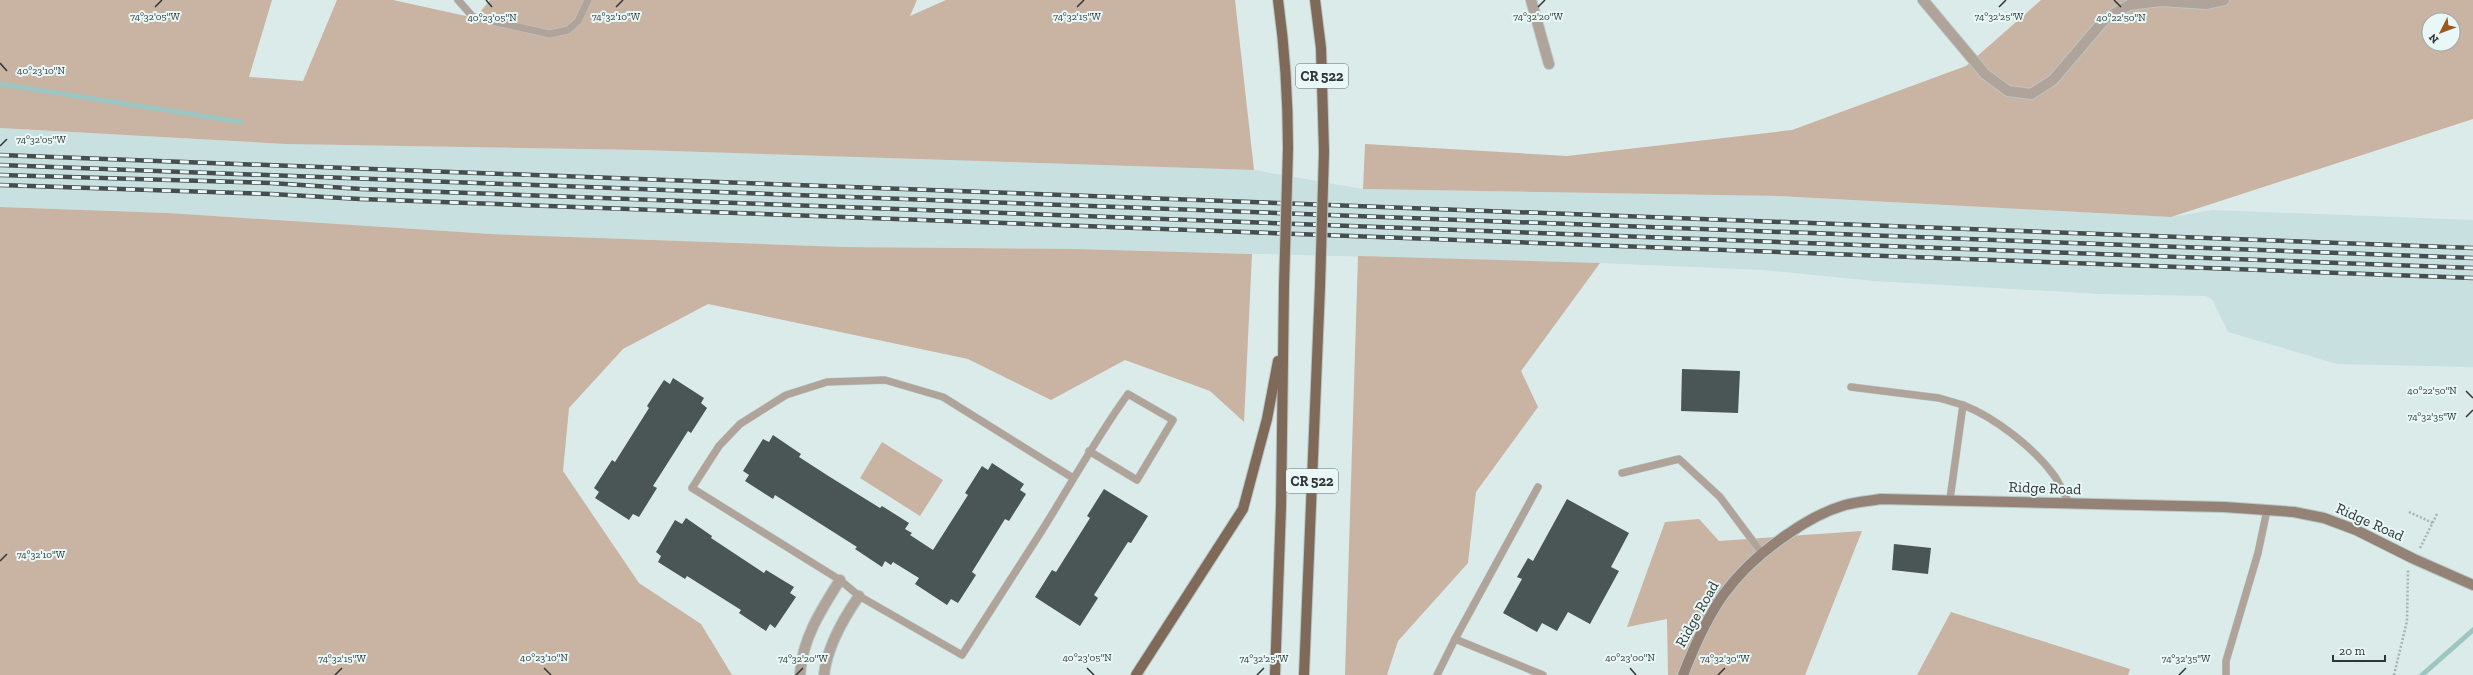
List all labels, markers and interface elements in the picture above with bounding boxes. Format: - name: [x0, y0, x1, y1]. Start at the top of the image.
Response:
- text: 74°32'05"W: [130, 11, 180, 23]
- text: 74°32'10"W: [592, 11, 641, 23]
- text: 74°32'15"W: [1053, 11, 1101, 23]
- text: 74°32'20"W: [1513, 11, 1563, 23]
- text: 74°32'25"W: [1975, 11, 2024, 23]
- text: 40°23'05"N: [467, 12, 517, 24]
- text: 40°22'50"N: [2096, 12, 2146, 24]
- north arrow: [2421, 12, 2461, 52]
- text: N: [2426, 30, 2442, 46]
- road number: CR 522: [1296, 64, 1348, 88]
- text: 40°23'10"N: [17, 65, 65, 77]
- text: 74°32'05"W: [16, 134, 66, 146]
- text: 40°22'50"N: [2407, 385, 2457, 397]
- text: 74°32'35"W: [2408, 411, 2457, 423]
- road number: CR 522: [1286, 469, 1338, 493]
- street label: Ridge Road: [2008, 478, 2082, 498]
- street label: Ridge Road: [2333, 499, 2408, 545]
- text: 74°32'10"W: [17, 549, 66, 561]
- street label: Ridge Road: [1672, 577, 1723, 650]
- scale bar: [2333, 637, 2385, 663]
- text: 20 m: [2339, 644, 2366, 658]
- text: 40°23'10"N: [520, 652, 568, 664]
- text: 40°23'05"N: [1062, 652, 1112, 664]
- text: 40°23'00"N: [1605, 652, 1655, 664]
- text: 74°32'15"W: [318, 653, 366, 665]
- text: 74°32'20"W: [778, 653, 828, 665]
- text: 74°32'25"W: [1240, 653, 1289, 665]
- text: 74°32'30"W: [1700, 653, 1750, 665]
- text: 74°32'35"W: [2162, 653, 2211, 665]

